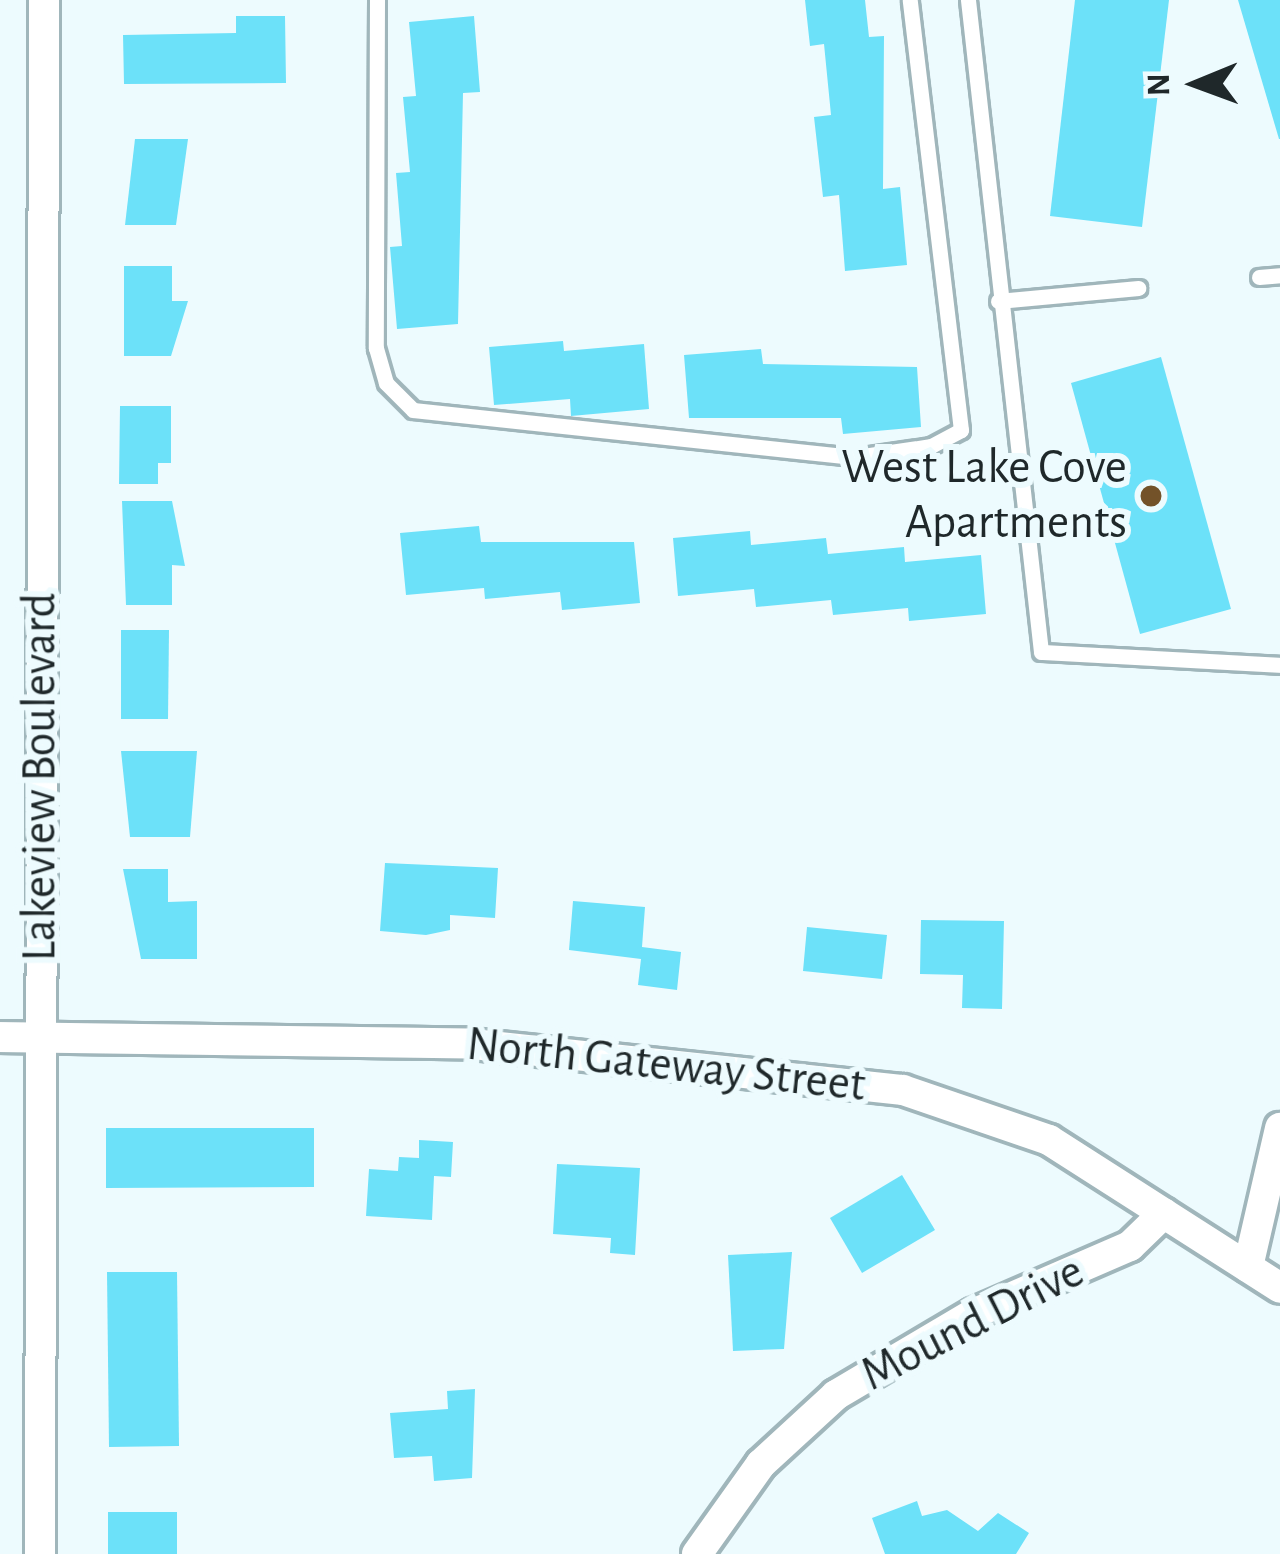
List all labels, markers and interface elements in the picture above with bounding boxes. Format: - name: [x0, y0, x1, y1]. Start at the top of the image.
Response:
- north arrow: [1136, 24, 1256, 144]
- text: N: [1143, 73, 1176, 96]
- place label: West Lake Cove Apartments: [841, 439, 1127, 552]
- marker: West Lake Cove Apartments: [1138, 483, 1164, 509]
- street label: Lakeview Boulevard: [12, 593, 70, 961]
- street label: North Gateway Street: [464, 1016, 868, 1116]
- street label: Mound Drive: [852, 1243, 1094, 1405]

